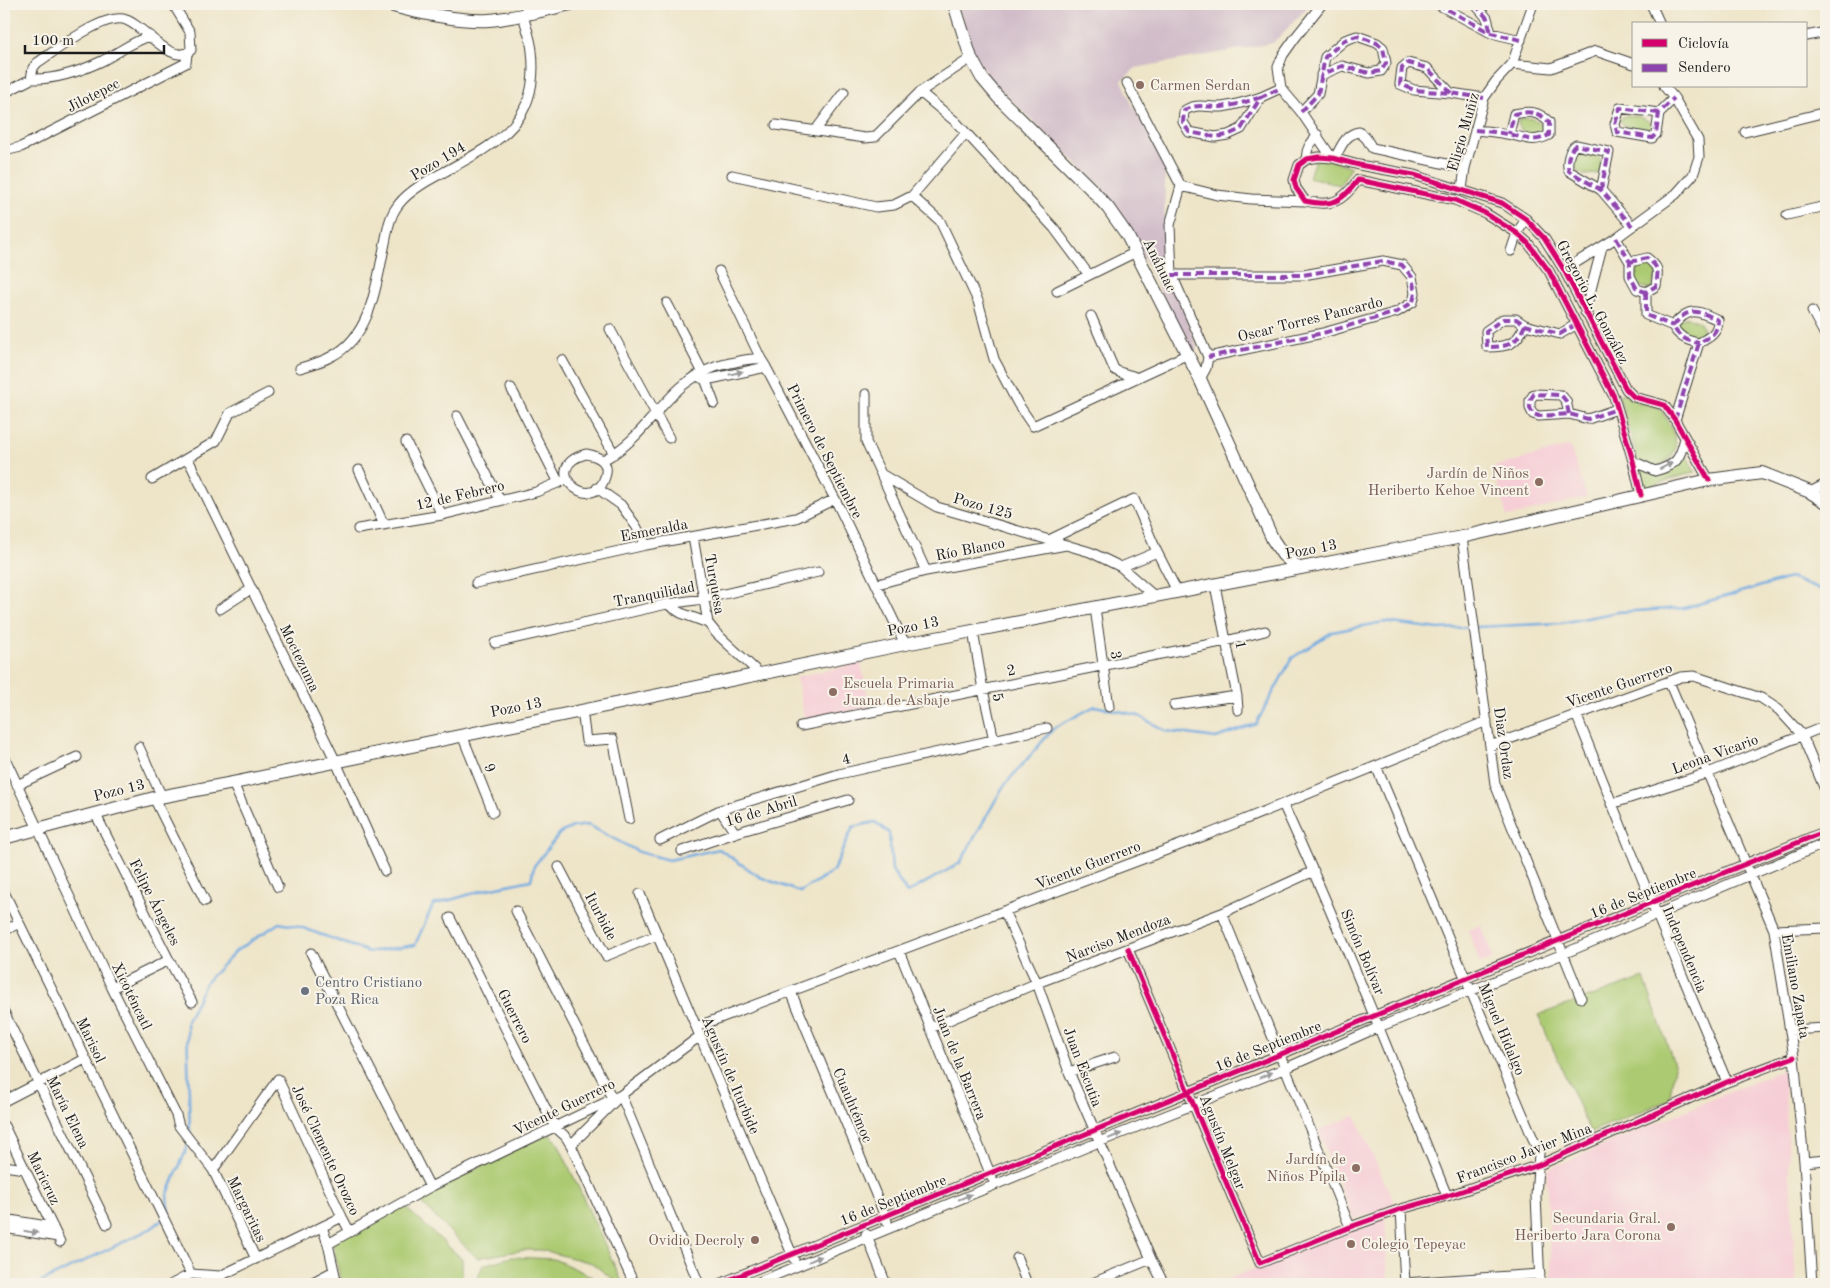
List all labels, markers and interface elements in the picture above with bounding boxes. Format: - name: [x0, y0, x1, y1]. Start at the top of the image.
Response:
- scale bar: [25, 22, 164, 54]
- legend: [1632, 22, 1808, 88]
- text: 100 m: [32, 34, 74, 49]
- text: Ciclovía: [1678, 37, 1730, 52]
- text: Sendero: [1678, 61, 1731, 76]
- street label: Jilotepec: [65, 77, 123, 116]
- marker: Carmen Serdan: [1134, 79, 1146, 91]
- place label: Carmen Serdan: [1150, 79, 1250, 94]
- street label: Eligio Muñiz: [1446, 91, 1483, 174]
- street label: Pozo 194: [409, 140, 469, 184]
- street label: Anáhuac: [1139, 237, 1178, 295]
- street label: Gregorio L. González: [1553, 238, 1631, 367]
- street label: Oscar Torres Pancardo: [1236, 295, 1384, 346]
- one-way arrow: [728, 369, 744, 377]
- street label: Primero de Septiembre: [783, 382, 864, 521]
- one-way arrow: [1659, 462, 1674, 471]
- place label: Jardín de Niños Heriberto Kehoe Vincent: [1368, 467, 1529, 499]
- marker: Jardín de Niños Heriberto Kehoe Vincent: [1533, 476, 1545, 488]
- street label: 12 de Febrero: [414, 479, 506, 514]
- street label: Pozo 125: [951, 492, 1014, 523]
- street label: Esmeralda: [619, 517, 690, 545]
- street label: Río Blanco: [934, 536, 1006, 565]
- street label: Pozo 13: [1284, 538, 1338, 563]
- street label: Turquesa: [701, 553, 726, 616]
- street label: Tranquilidad: [612, 580, 697, 611]
- street label: Pozo 13: [886, 615, 940, 640]
- street label: Moctezuma: [276, 623, 322, 695]
- street label: 1: [1231, 639, 1248, 651]
- street label: 3: [1106, 650, 1123, 661]
- street label: Vicente Guerrero: [1564, 661, 1675, 712]
- street label: 2: [1006, 663, 1017, 680]
- place label: Escuela Primaria Juana de Asbaje: [843, 677, 955, 709]
- marker: Escuela Primaria Juana de Asbaje: [827, 686, 839, 698]
- street label: 5: [988, 691, 1005, 703]
- street label: Pozo 13: [489, 696, 543, 721]
- street label: Diaz Ordaz: [1490, 706, 1515, 780]
- street label: Leona Vicario: [1670, 733, 1761, 778]
- street label: 4: [840, 752, 852, 769]
- street label: 9: [480, 762, 497, 775]
- street label: Pozo 13: [92, 778, 147, 805]
- street label: 16 de Abril: [724, 794, 799, 830]
- street label: Vicente Guerrero: [1034, 839, 1143, 893]
- street label: Felipe Ángeles: [125, 856, 185, 948]
- street label: 16 de Septiembre: [1588, 866, 1699, 923]
- street label: Iturbide: [581, 890, 618, 943]
- street label: Independencia: [1659, 904, 1709, 996]
- street label: Simón Bolívar: [1337, 907, 1386, 998]
- street label: Narciso Mendoza: [1064, 912, 1173, 966]
- street label: Emiliano Zapata: [1778, 932, 1811, 1041]
- street label: Xicoténcatl: [108, 961, 153, 1033]
- place label: Centro Cristiano Poza Rica: [315, 976, 422, 1008]
- street label: Miguel Hidalgo: [1474, 981, 1527, 1078]
- marker: Centro Cristiano Poza Rica: [299, 985, 311, 997]
- street label: Guerrero: [494, 987, 534, 1046]
- street label: Juan de la Barrera: [929, 1005, 988, 1123]
- street label: Agustín de Iturbide: [698, 1014, 761, 1137]
- street label: Marisol: [72, 1016, 107, 1066]
- street label: 16 de Septiembre: [1213, 1019, 1324, 1076]
- street label: Juan Escutia: [1060, 1026, 1104, 1110]
- street label: Cuauhtémoc: [829, 1066, 874, 1146]
- one-way arrow: [1259, 1071, 1274, 1079]
- street label: María Elena: [43, 1074, 91, 1152]
- street label: Vicente Guerrero: [511, 1077, 618, 1140]
- street label: José Clemente Orozco: [288, 1083, 361, 1218]
- street label: Agustín Melgar: [1196, 1093, 1247, 1192]
- street label: Francisco Javier Mina: [1455, 1121, 1595, 1187]
- one-way arrow: [1108, 1131, 1123, 1139]
- street label: Maricruz: [23, 1150, 62, 1208]
- place label: Jardín de Niños Pípila: [1267, 1153, 1347, 1185]
- marker: Jardín de Niños Pípila: [1350, 1162, 1362, 1174]
- street label: 16 de Septiembre: [838, 1173, 949, 1230]
- street label: Margaritas: [223, 1174, 268, 1245]
- one-way arrow: [958, 1193, 972, 1201]
- place label: Secundaria Gral. Heriberto Jara Corona: [1515, 1212, 1662, 1244]
- marker: Secundaria Gral. Heriberto Jara Corona: [1665, 1221, 1677, 1233]
- one-way arrow: [23, 1229, 39, 1237]
- place label: Ovidio Decroly: [648, 1234, 745, 1249]
- marker: Ovidio Decroly: [749, 1234, 761, 1246]
- marker: Colegio Tepeyac: [1345, 1238, 1357, 1250]
- place label: Colegio Tepeyac: [1361, 1238, 1466, 1253]
- one-way arrow: [808, 1255, 823, 1263]

